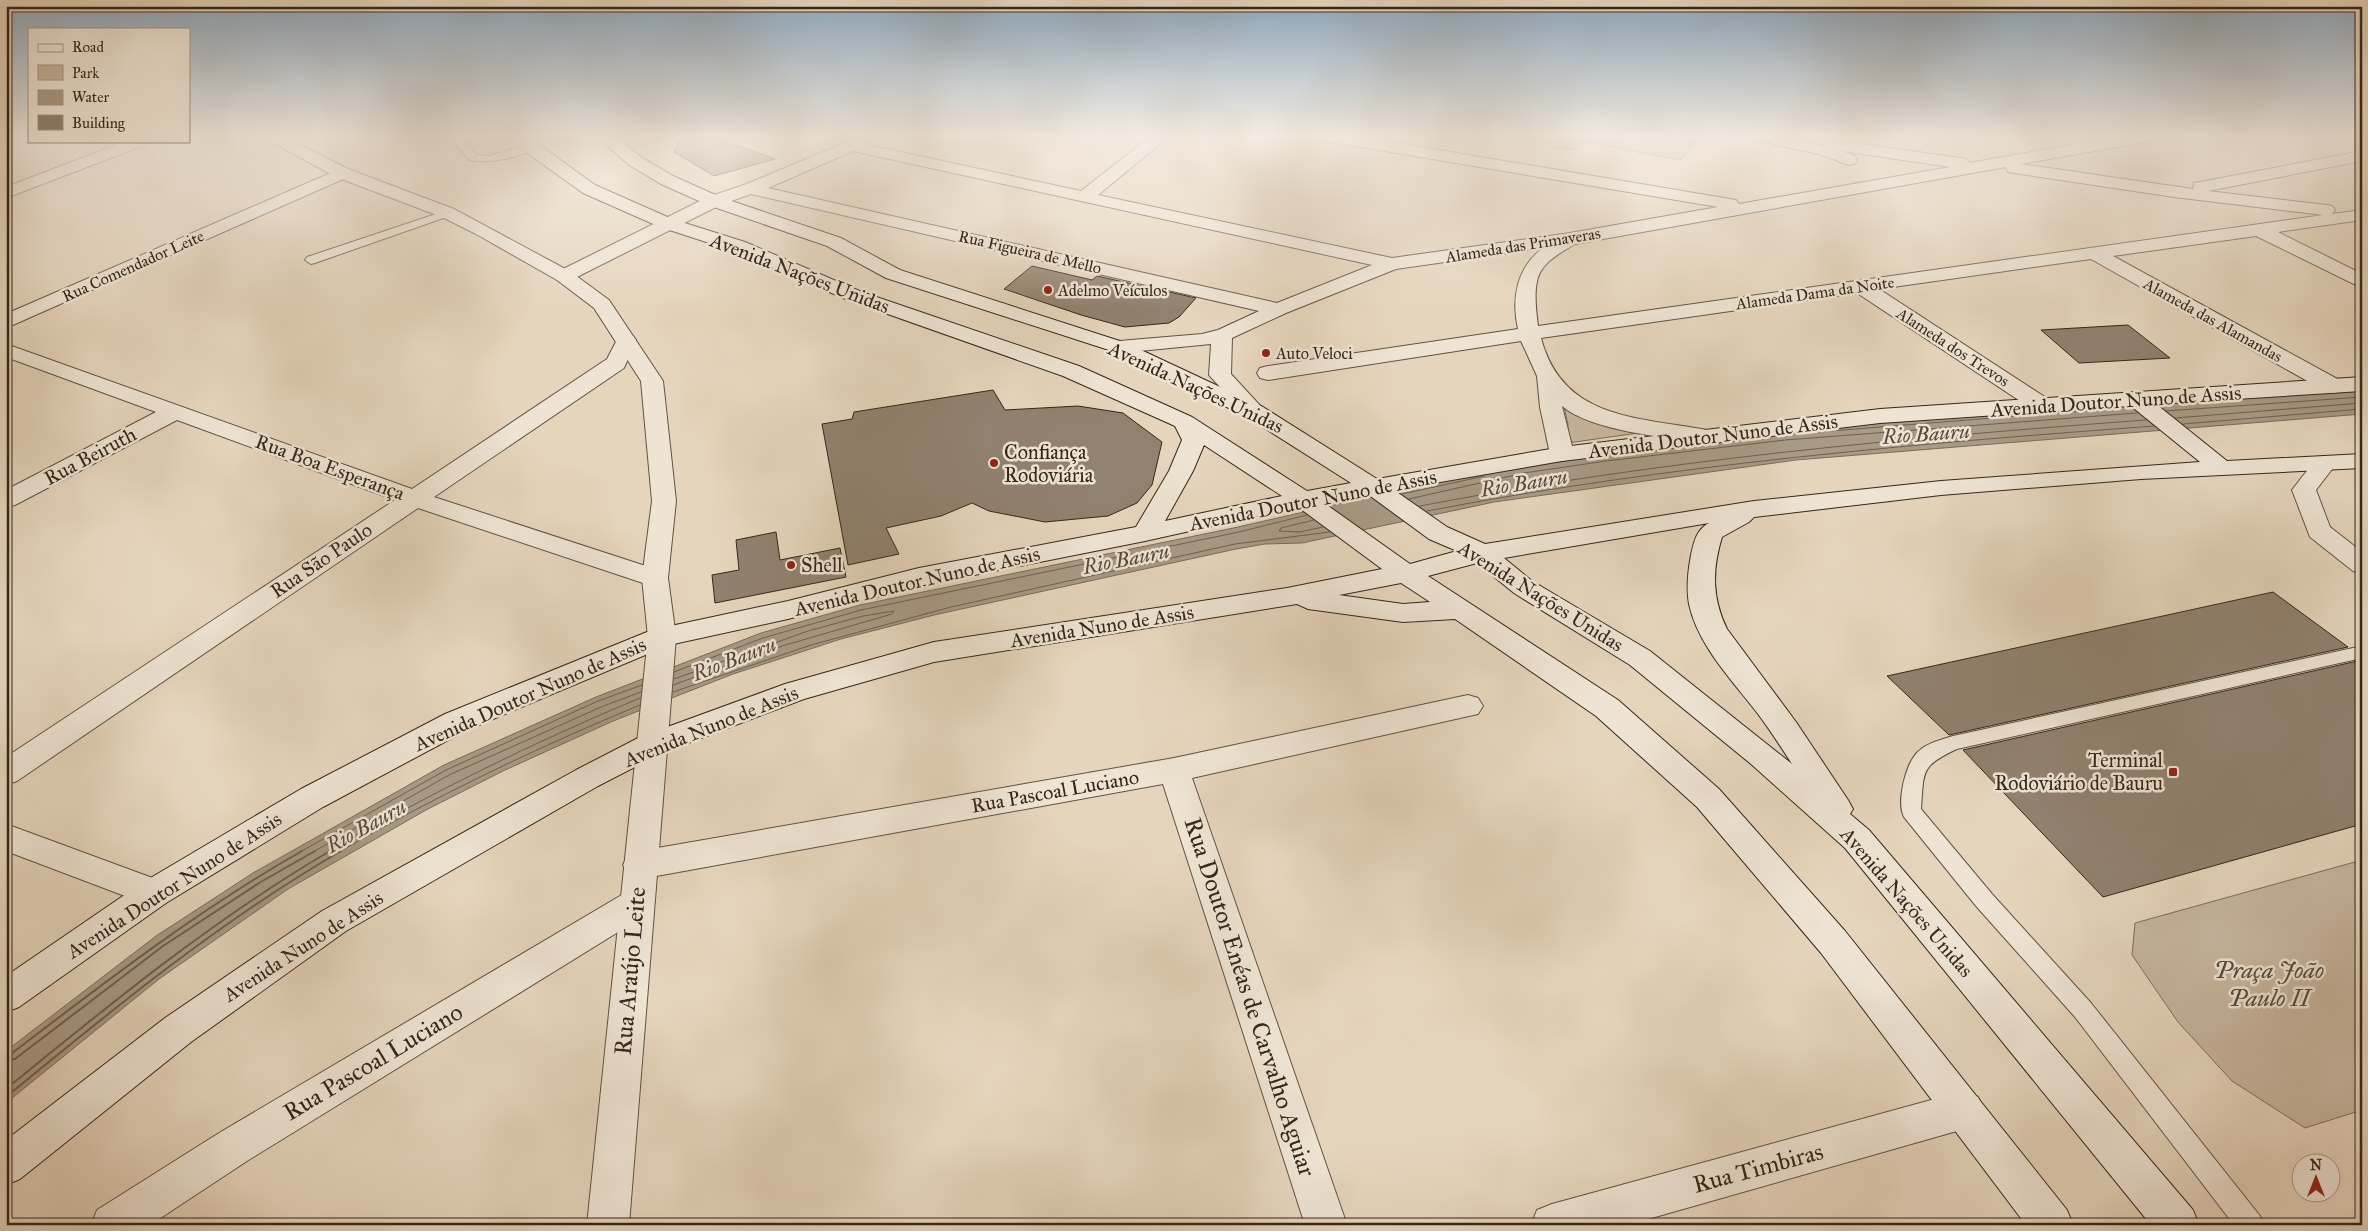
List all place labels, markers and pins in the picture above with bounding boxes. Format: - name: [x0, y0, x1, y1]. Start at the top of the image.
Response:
- place label: Adelmo Veículos: [1057, 281, 1167, 300]
- marker: Adelmo Veículos: [1042, 284, 1054, 296]
- place label: Auto Veloci: [1275, 344, 1353, 363]
- marker: Auto Veloci: [1260, 347, 1272, 359]
- place label: Confiança Rodoviária: [1004, 440, 1094, 487]
- marker: Confiança Rodoviária: [988, 457, 1000, 469]
- place label: Shell: [801, 553, 843, 577]
- marker: Shell: [785, 559, 797, 571]
- place label: Terminal Rodoviário de Bauru: [1994, 748, 2164, 795]
- marker: Terminal Rodoviário de Bauru: [2167, 766, 2179, 778]

